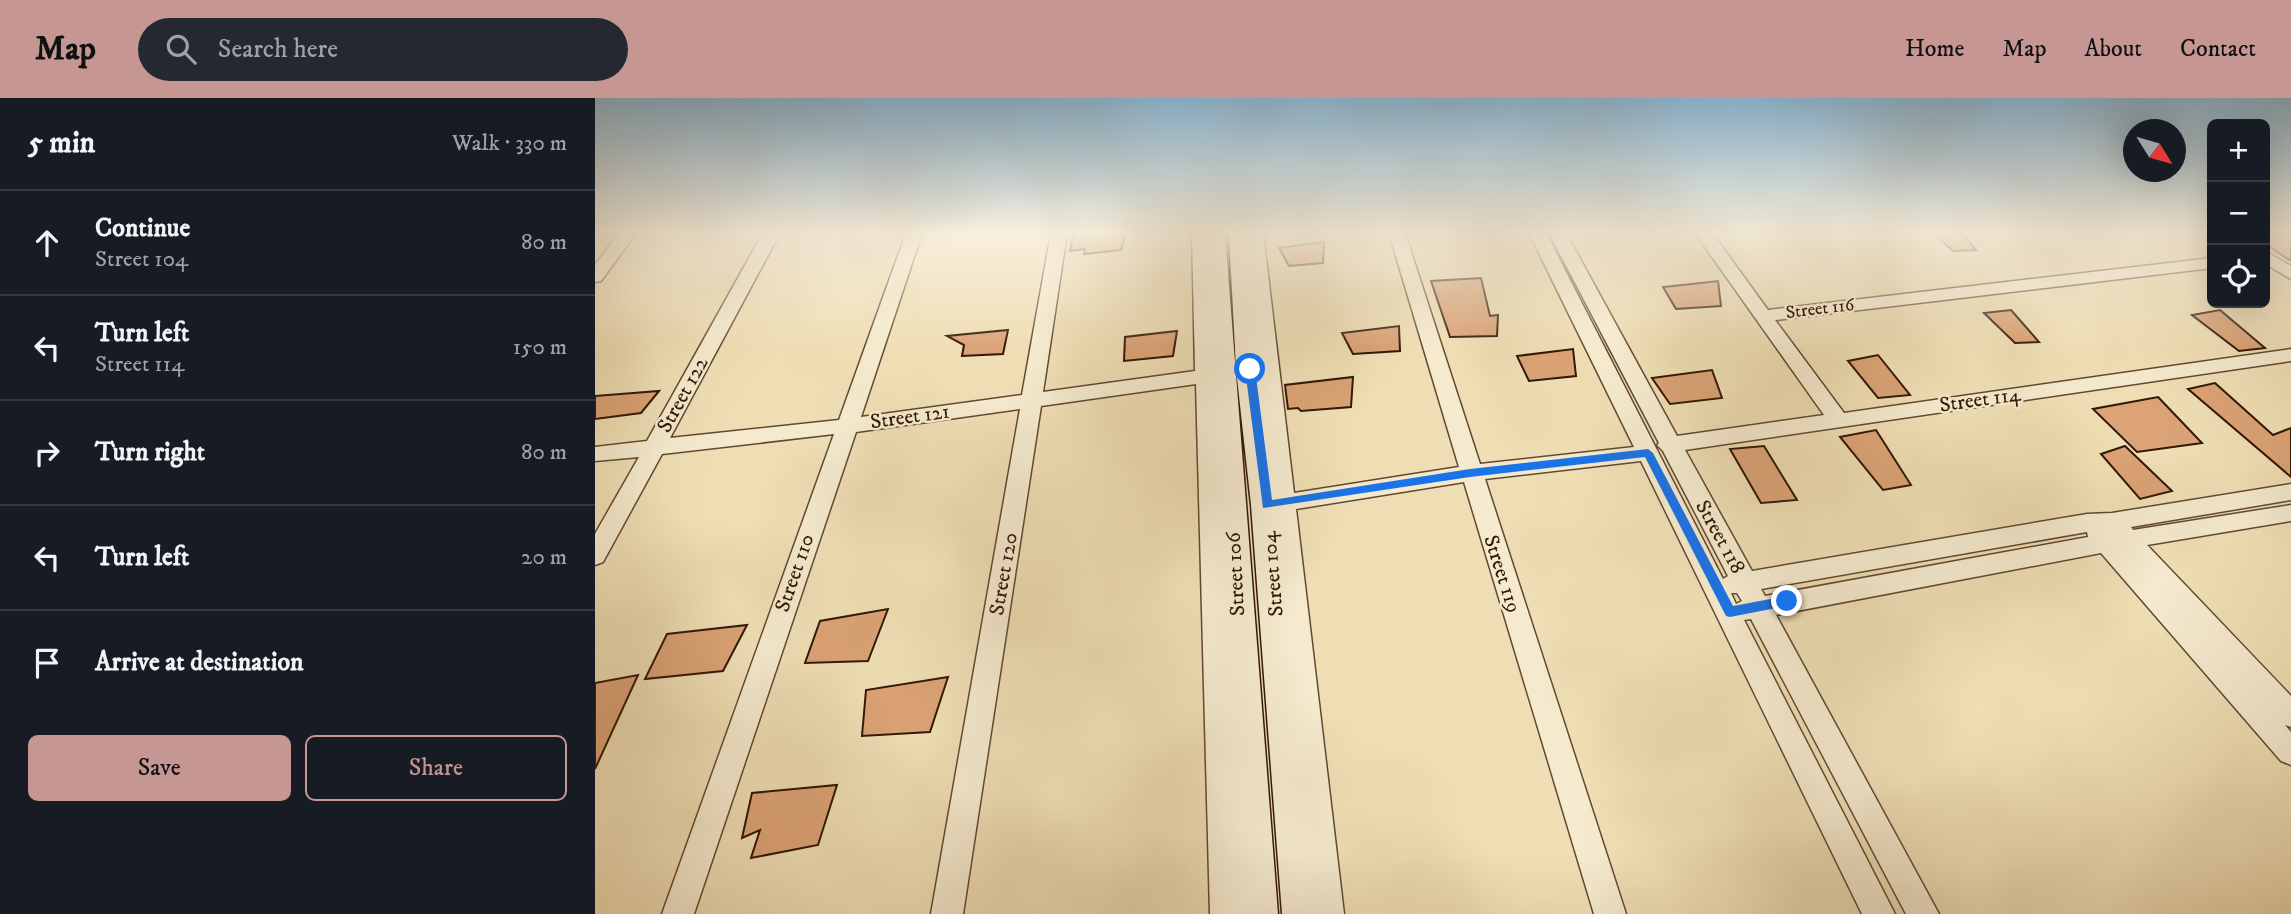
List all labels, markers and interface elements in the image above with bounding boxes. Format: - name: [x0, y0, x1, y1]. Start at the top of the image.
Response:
- search box: [138, 18, 628, 81]
- text: Map: [35, 29, 96, 70]
- icon: search: [162, 30, 200, 68]
- text: Search here: [218, 33, 338, 66]
- text: Home: [1905, 34, 1964, 64]
- text: Map: [2002, 34, 2047, 64]
- text: About: [2085, 34, 2142, 64]
- text: Contact: [2180, 34, 2256, 64]
- north arrow: [2123, 119, 2186, 182]
- map controls: [2207, 119, 2270, 308]
- button: +: [2207, 119, 2270, 182]
- text: 5 min: [28, 125, 95, 162]
- text: Walk · 330 m: [452, 129, 567, 158]
- button: −: [2207, 182, 2270, 245]
- text: Continue: [95, 212, 190, 245]
- icon: ahead: [28, 224, 66, 262]
- text: 80 m: [521, 228, 567, 257]
- text: Street 104: [95, 245, 188, 274]
- button: locate: [2207, 245, 2270, 308]
- street label: Street 116: [1784, 294, 1856, 324]
- text: Turn left: [95, 317, 189, 350]
- icon: left: [28, 329, 66, 367]
- text: 150 m: [513, 333, 567, 362]
- text: Street 114: [95, 350, 184, 379]
- street label: Street 122: [652, 352, 715, 437]
- route start: [1234, 353, 1265, 384]
- street label: Street 114: [1938, 381, 2023, 419]
- street label: Street 121: [869, 399, 951, 435]
- icon: right: [28, 434, 66, 472]
- text: Turn right: [95, 436, 205, 469]
- text: 80 m: [521, 438, 567, 467]
- street label: Street 118: [1689, 496, 1751, 578]
- street label: Street 106: [1221, 530, 1251, 617]
- street label: Street 104: [1256, 530, 1290, 618]
- street label: Street 110: [770, 531, 820, 615]
- street label: Street 120: [984, 531, 1024, 617]
- street label: Street 119: [1477, 532, 1527, 616]
- icon: left: [28, 539, 66, 577]
- text: Turn left: [95, 541, 189, 574]
- text: 20 m: [521, 543, 567, 572]
- route end: [1771, 585, 1802, 616]
- icon: arrive: [28, 644, 66, 682]
- text: Arrive at destination: [95, 646, 304, 679]
- button: Save: [28, 735, 291, 801]
- button: Share: [305, 735, 567, 801]

